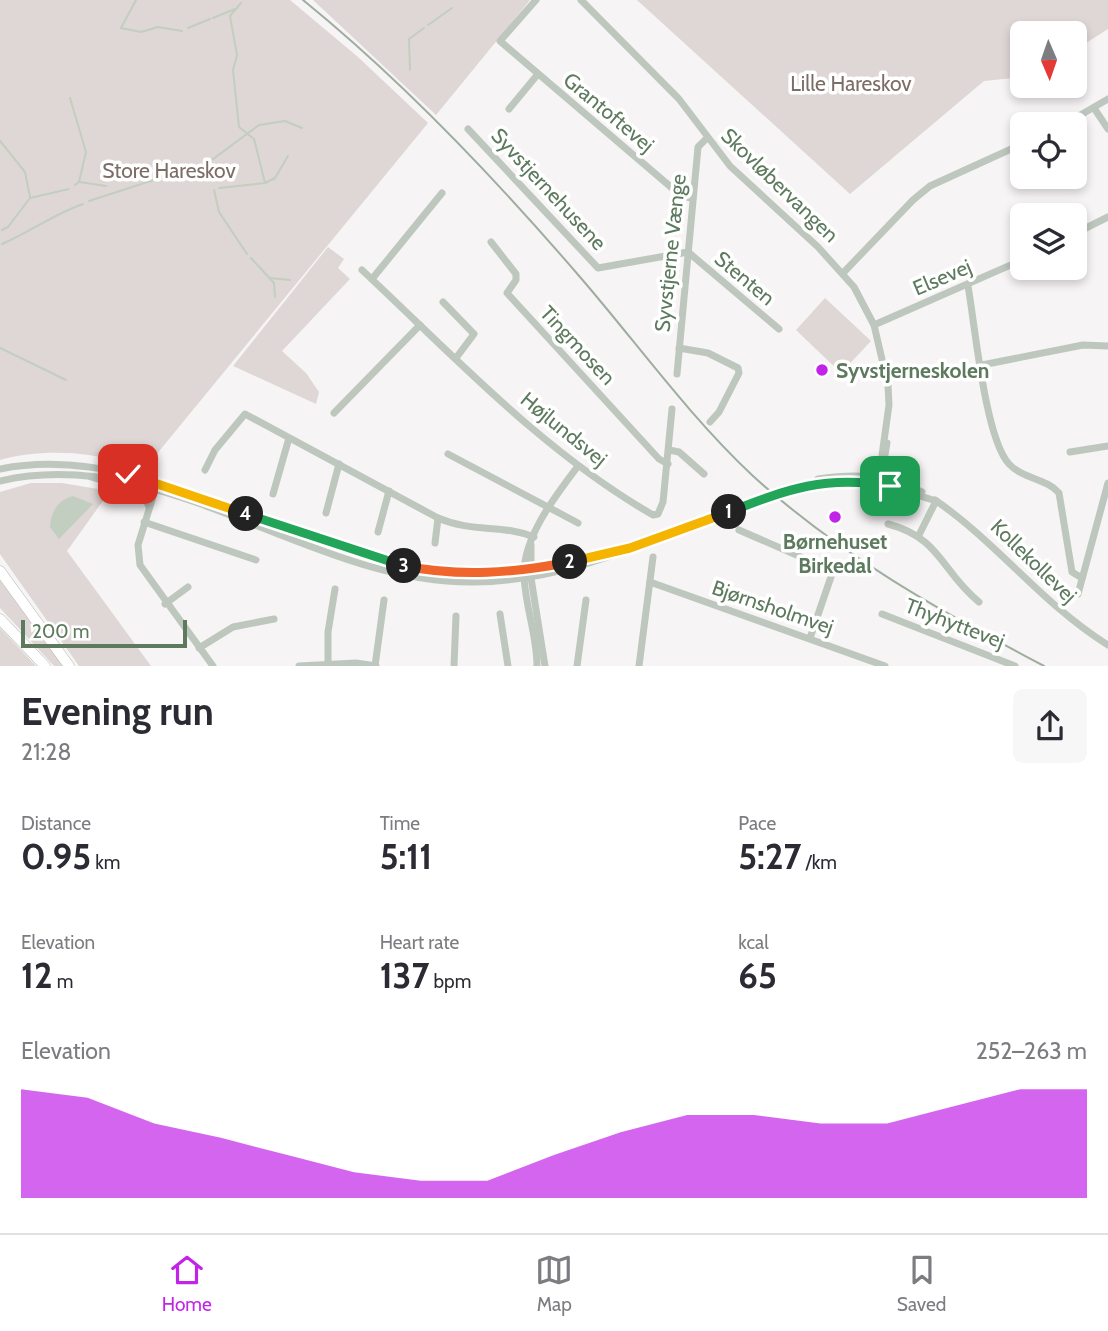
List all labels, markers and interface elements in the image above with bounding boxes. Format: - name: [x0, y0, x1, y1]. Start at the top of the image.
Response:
- north arrow: [1010, 21, 1087, 98]
- map controls: [1010, 21, 1087, 280]
- street label: Grantoftevej: [558, 67, 659, 158]
- park label: Lille Hareskov: [790, 71, 912, 96]
- button: locate: [1010, 112, 1087, 189]
- street label: Syvstjernehusene: [486, 123, 612, 256]
- street label: Skovløbervangen: [716, 123, 844, 247]
- park label: Store Hareskov: [102, 158, 236, 183]
- street label: Syvstjerne Vænge: [649, 172, 692, 333]
- button: layers: [1010, 203, 1087, 280]
- street label: Stenten: [710, 246, 780, 310]
- street label: Elsevej: [909, 254, 975, 301]
- street label: Tingmosen: [535, 300, 621, 390]
- place label: Syvstjerneskolen: [836, 358, 989, 383]
- marker: Syvstjerneskolen: [814, 362, 830, 378]
- street label: Højlundsvej: [515, 387, 612, 472]
- pin: [98, 444, 158, 504]
- icon: check: [109, 455, 147, 493]
- pin: [860, 456, 920, 516]
- icon: arrive: [871, 467, 909, 505]
- pin: 1: [712, 494, 746, 530]
- pin: 4: [229, 496, 264, 532]
- text: 1: [725, 500, 732, 523]
- text: 4: [240, 502, 251, 525]
- marker: Børnehuset Birkedal: [827, 509, 843, 525]
- street label: Kollekollevej: [985, 514, 1082, 609]
- place label: Børnehuset Birkedal: [783, 529, 887, 578]
- pin: 2: [552, 544, 588, 580]
- pin: 3: [386, 548, 422, 584]
- text: 2: [564, 550, 575, 573]
- text: 3: [398, 554, 409, 577]
- street label: Bjørnsholmvej: [709, 575, 837, 640]
- street label: Thyhyttevej: [901, 593, 1008, 654]
- scale bar: [21, 617, 187, 649]
- text: 200 m: [32, 620, 89, 643]
- text: Evening run: [21, 688, 214, 735]
- button: share: [1013, 689, 1087, 763]
- text: 21:28: [21, 738, 71, 766]
- text: Distance: [21, 812, 91, 835]
- text: Time: [380, 812, 420, 835]
- text: Pace: [738, 812, 776, 835]
- text: 0.95: [21, 835, 91, 878]
- text: 5:11: [380, 835, 432, 878]
- text: 5:27: [738, 835, 801, 878]
- text: km: [91, 851, 121, 874]
- text: /km: [801, 851, 837, 874]
- text: Elevation: [21, 931, 95, 954]
- text: Heart rate: [380, 931, 459, 954]
- text: kcal: [738, 931, 769, 954]
- text: 12: [21, 954, 52, 997]
- text: 137: [380, 954, 429, 997]
- text: 65: [738, 954, 777, 997]
- text: m: [52, 970, 73, 993]
- text: bpm: [429, 970, 471, 993]
- text: Elevation: [21, 1037, 111, 1065]
- text: 252–263 m: [976, 1037, 1087, 1065]
- tab: Home: [162, 1251, 212, 1316]
- tab: Map: [535, 1251, 573, 1316]
- tab: Saved: [897, 1251, 946, 1316]

